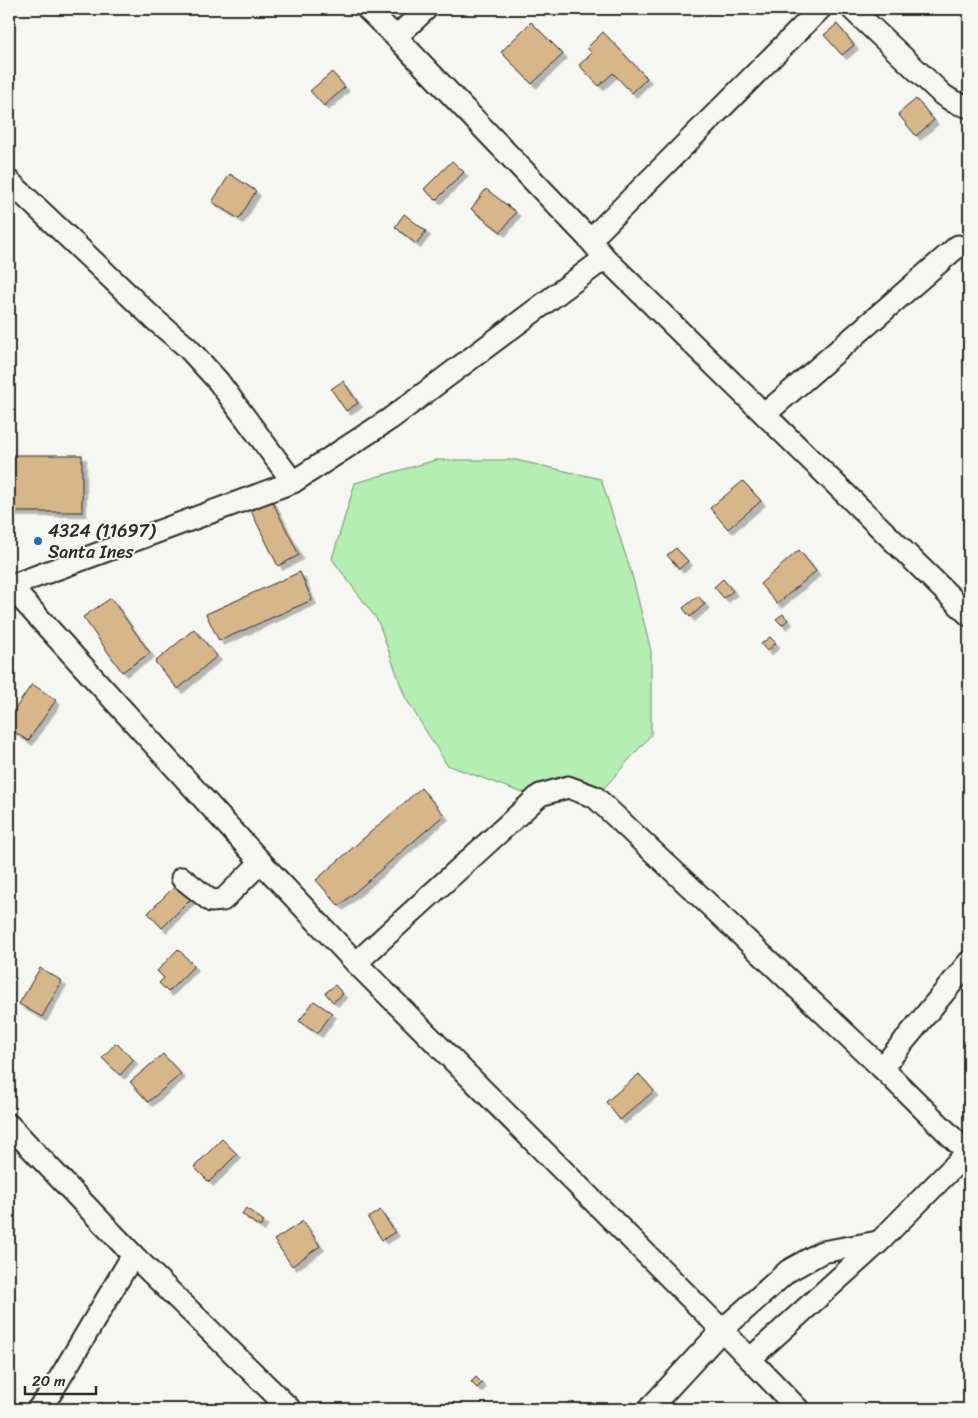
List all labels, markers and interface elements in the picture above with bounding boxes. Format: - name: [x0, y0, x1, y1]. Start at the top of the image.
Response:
- place label: 4324 (11697) Santa Ines: [48, 515, 157, 568]
- marker: 4324 (11697) Santa Ines: [32, 535, 44, 547]
- scale bar: [25, 1363, 96, 1395]
- text: 20 m: [32, 1368, 66, 1394]

